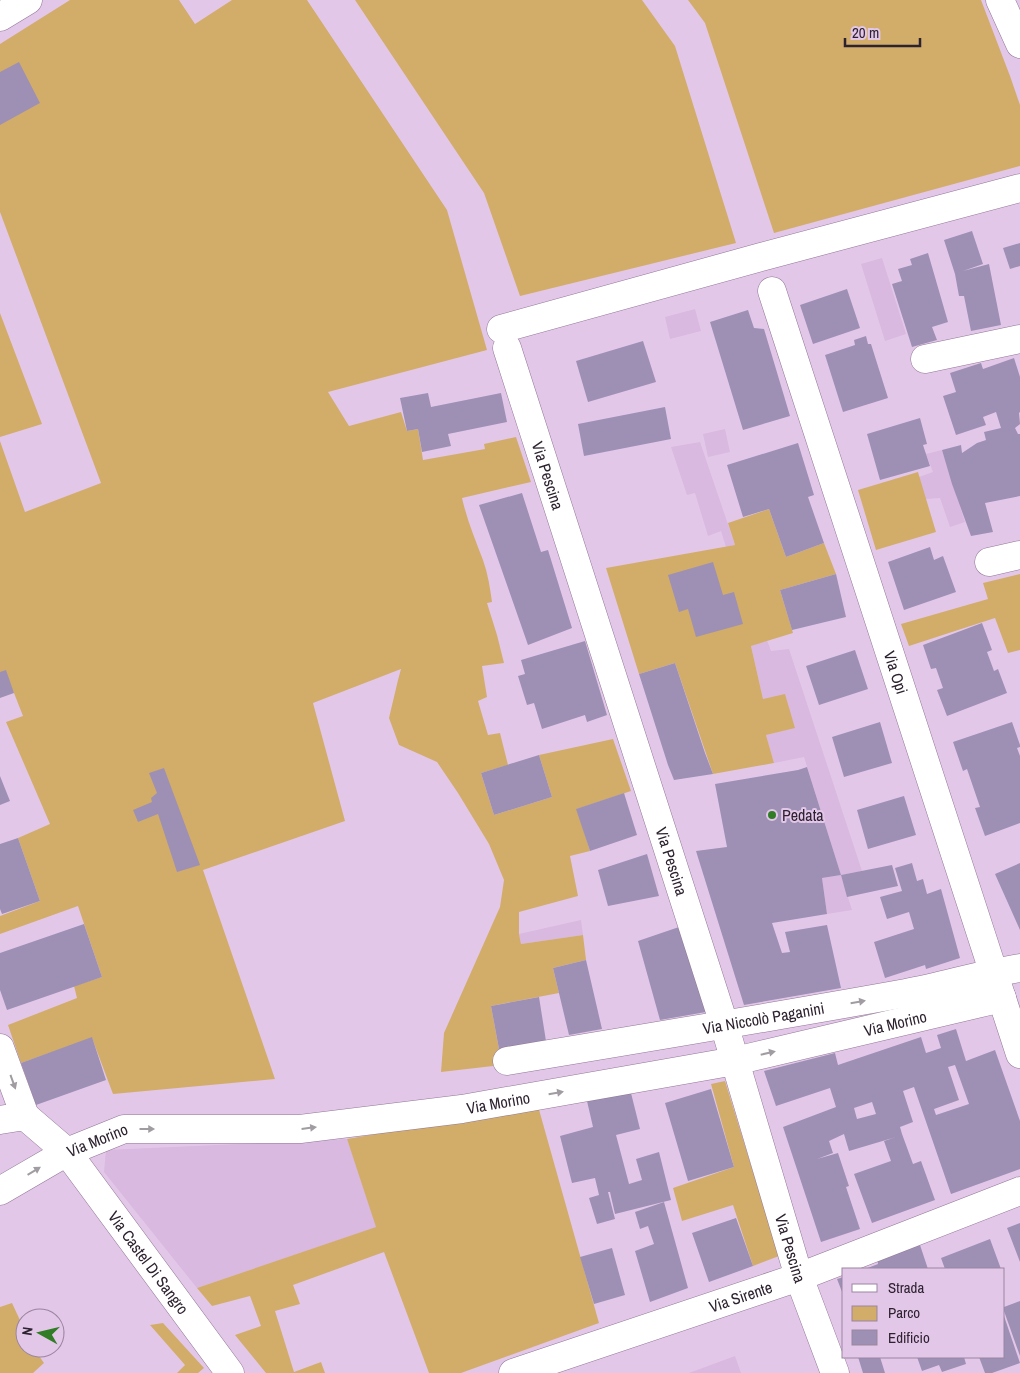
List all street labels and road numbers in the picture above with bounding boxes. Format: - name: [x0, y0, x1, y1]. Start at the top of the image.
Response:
- street label: Via Pescina: [527, 439, 569, 513]
- street label: Via Opi: [879, 648, 913, 697]
- street label: Via Pescina: [650, 824, 693, 899]
- street label: Via Niccolò Paganini: [701, 997, 826, 1039]
- street label: Via Morino: [862, 1005, 929, 1041]
- street label: Via Morino: [465, 1086, 532, 1119]
- street label: Via Morino: [63, 1118, 131, 1162]
- street label: Via Castel Di Sangro: [103, 1206, 194, 1319]
- street label: Via Pescina: [770, 1211, 811, 1287]
- street label: Via Sirente: [706, 1276, 775, 1317]

